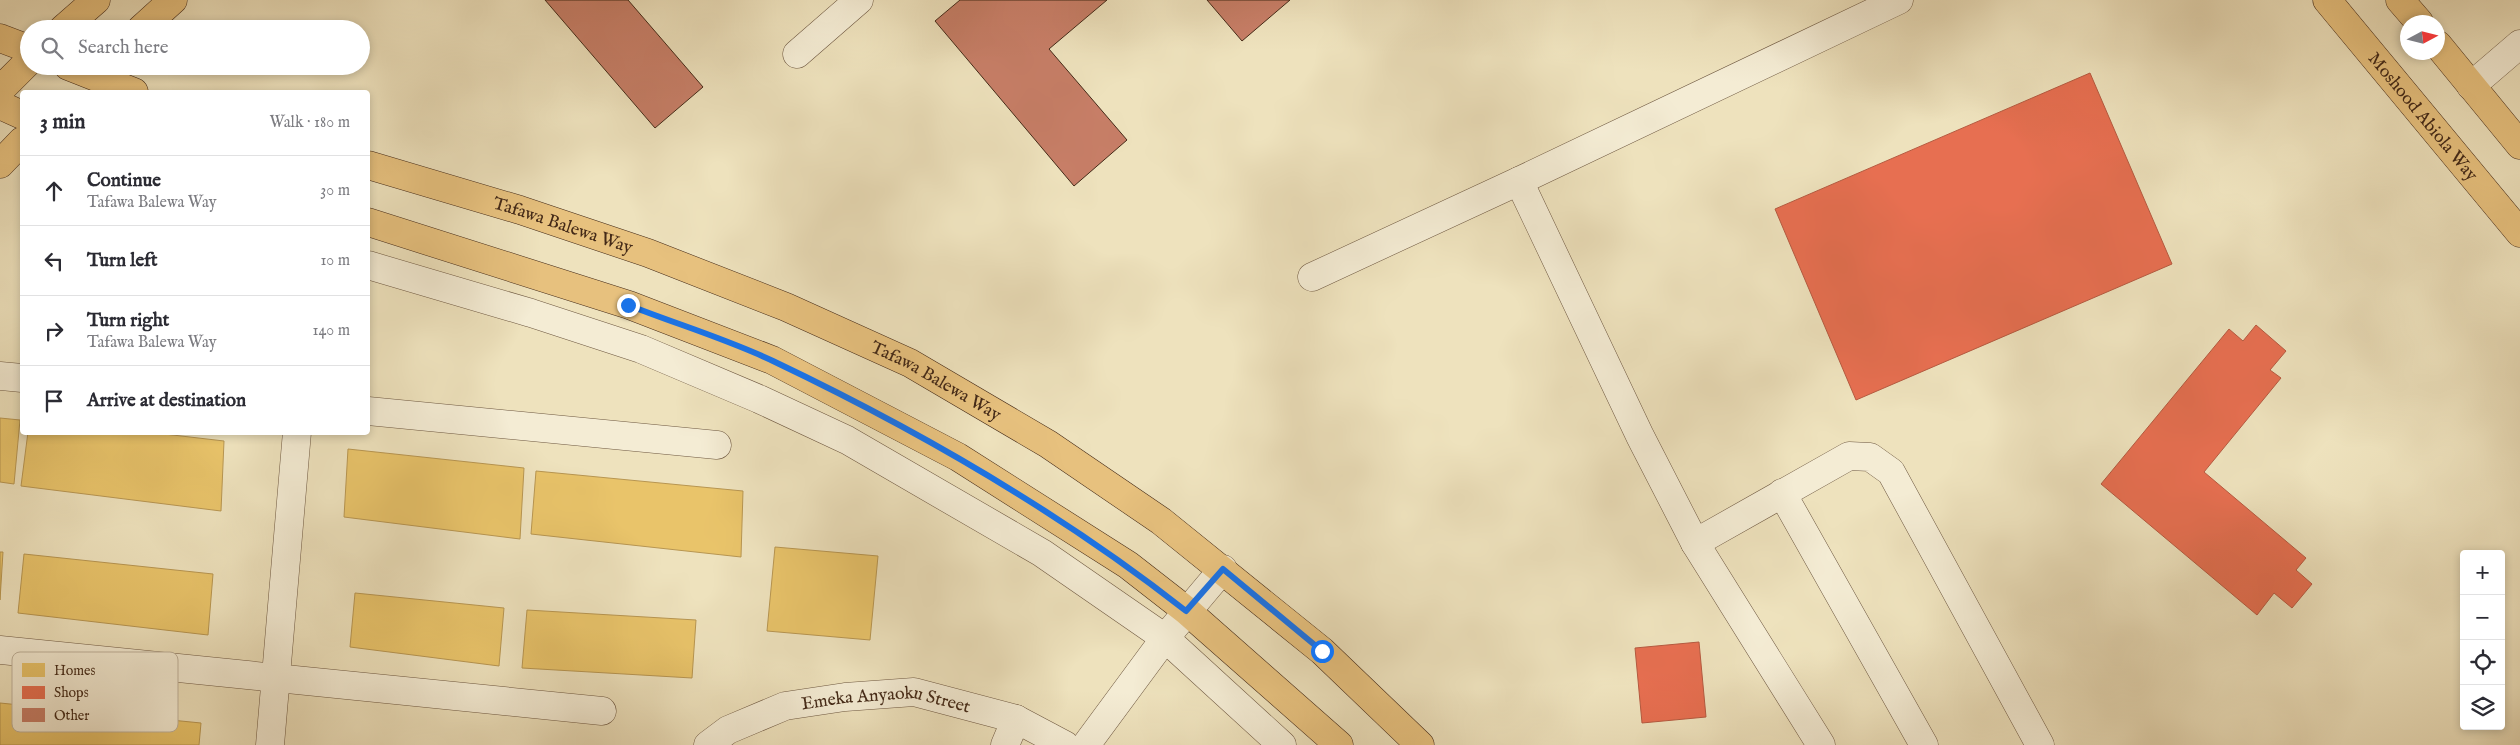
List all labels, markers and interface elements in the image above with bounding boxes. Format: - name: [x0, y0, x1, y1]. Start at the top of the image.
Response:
- north arrow: [2400, 15, 2445, 60]
- search box: [20, 20, 370, 75]
- icon: search: [38, 34, 66, 62]
- text: Search here: [78, 36, 169, 60]
- street label: Moshood Abiola Way: [2362, 48, 2482, 186]
- text: 3 min: [40, 109, 85, 136]
- text: Walk · 180 m: [269, 113, 350, 133]
- text: Continue: [87, 169, 161, 193]
- icon: ahead: [40, 177, 68, 205]
- text: 30 m: [320, 181, 350, 201]
- text: Tafawa Balewa Way: [87, 193, 217, 213]
- street label: Tafawa Balewa Way: [490, 193, 636, 260]
- icon: left: [40, 247, 68, 275]
- text: Turn left: [87, 249, 158, 273]
- text: 10 m: [320, 251, 350, 271]
- route end: [617, 294, 640, 317]
- text: Turn right: [87, 309, 169, 333]
- icon: right: [40, 317, 68, 345]
- text: 140 m: [312, 321, 350, 341]
- text: Tafawa Balewa Way: [87, 333, 217, 353]
- street label: Tafawa Balewa Way: [867, 337, 1005, 427]
- icon: arrive: [40, 387, 68, 415]
- text: Arrive at destination: [87, 389, 246, 413]
- map controls: [2460, 550, 2505, 730]
- button: +: [2460, 550, 2505, 595]
- button: −: [2460, 595, 2505, 640]
- route start: [1311, 640, 1334, 663]
- button: locate: [2460, 640, 2505, 685]
- legend: [12, 652, 178, 732]
- text: Homes: [54, 662, 96, 680]
- street label: Emeka Anyaoku Street: [800, 682, 973, 719]
- text: Shops: [54, 684, 89, 702]
- button: layers: [2460, 685, 2505, 730]
- text: Other: [54, 707, 89, 725]

